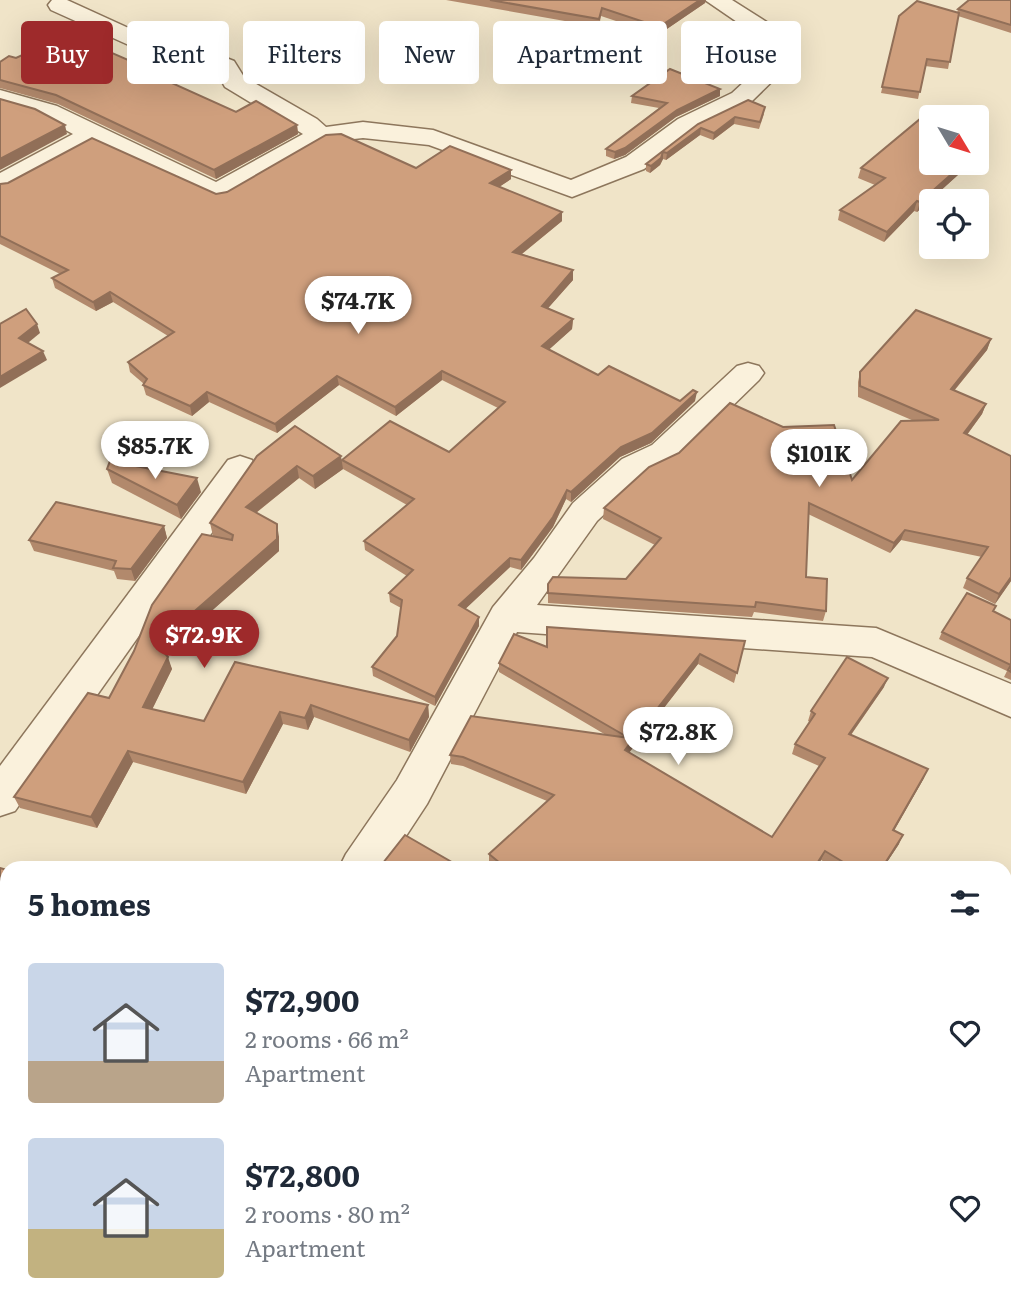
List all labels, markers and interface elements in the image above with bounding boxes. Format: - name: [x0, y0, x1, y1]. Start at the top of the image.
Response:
- chip: Buy: [21, 21, 113, 84]
- chip: Rent: [127, 21, 229, 84]
- chip: Filters: [243, 21, 365, 84]
- chip: New: [379, 21, 479, 84]
- chip: Apartment: [493, 21, 667, 84]
- chip: House: [681, 21, 801, 84]
- north arrow: [919, 105, 989, 175]
- map controls: [919, 105, 989, 259]
- button: locate: [919, 189, 989, 259]
- pin: $74.7K: [301, 276, 415, 336]
- text: $74.7K: [321, 282, 395, 316]
- pin: $85.7K: [98, 421, 212, 481]
- text: $85.7K: [117, 427, 193, 461]
- pin: $101K: [770, 430, 868, 489]
- text: $101K: [787, 435, 851, 469]
- pin: $72.9K: [147, 610, 261, 670]
- text: $72.9K: [165, 616, 243, 650]
- pin: $72.8K: [621, 708, 735, 767]
- text: $72.8K: [639, 713, 717, 747]
- text: 5 homes: [28, 881, 151, 925]
- icon: filters: [946, 884, 984, 922]
- text: $72,900: [245, 977, 360, 1021]
- icon: home: [84, 991, 168, 1075]
- icon: heart: [946, 1014, 984, 1052]
- text: 2 rooms · 66 m²: [245, 1021, 409, 1055]
- text: Apartment: [245, 1055, 365, 1089]
- text: $72,800: [245, 1152, 360, 1196]
- icon: home: [84, 1166, 168, 1250]
- icon: heart: [946, 1189, 984, 1227]
- text: 2 rooms · 80 m²: [245, 1196, 410, 1230]
- text: Apartment: [245, 1230, 365, 1264]

